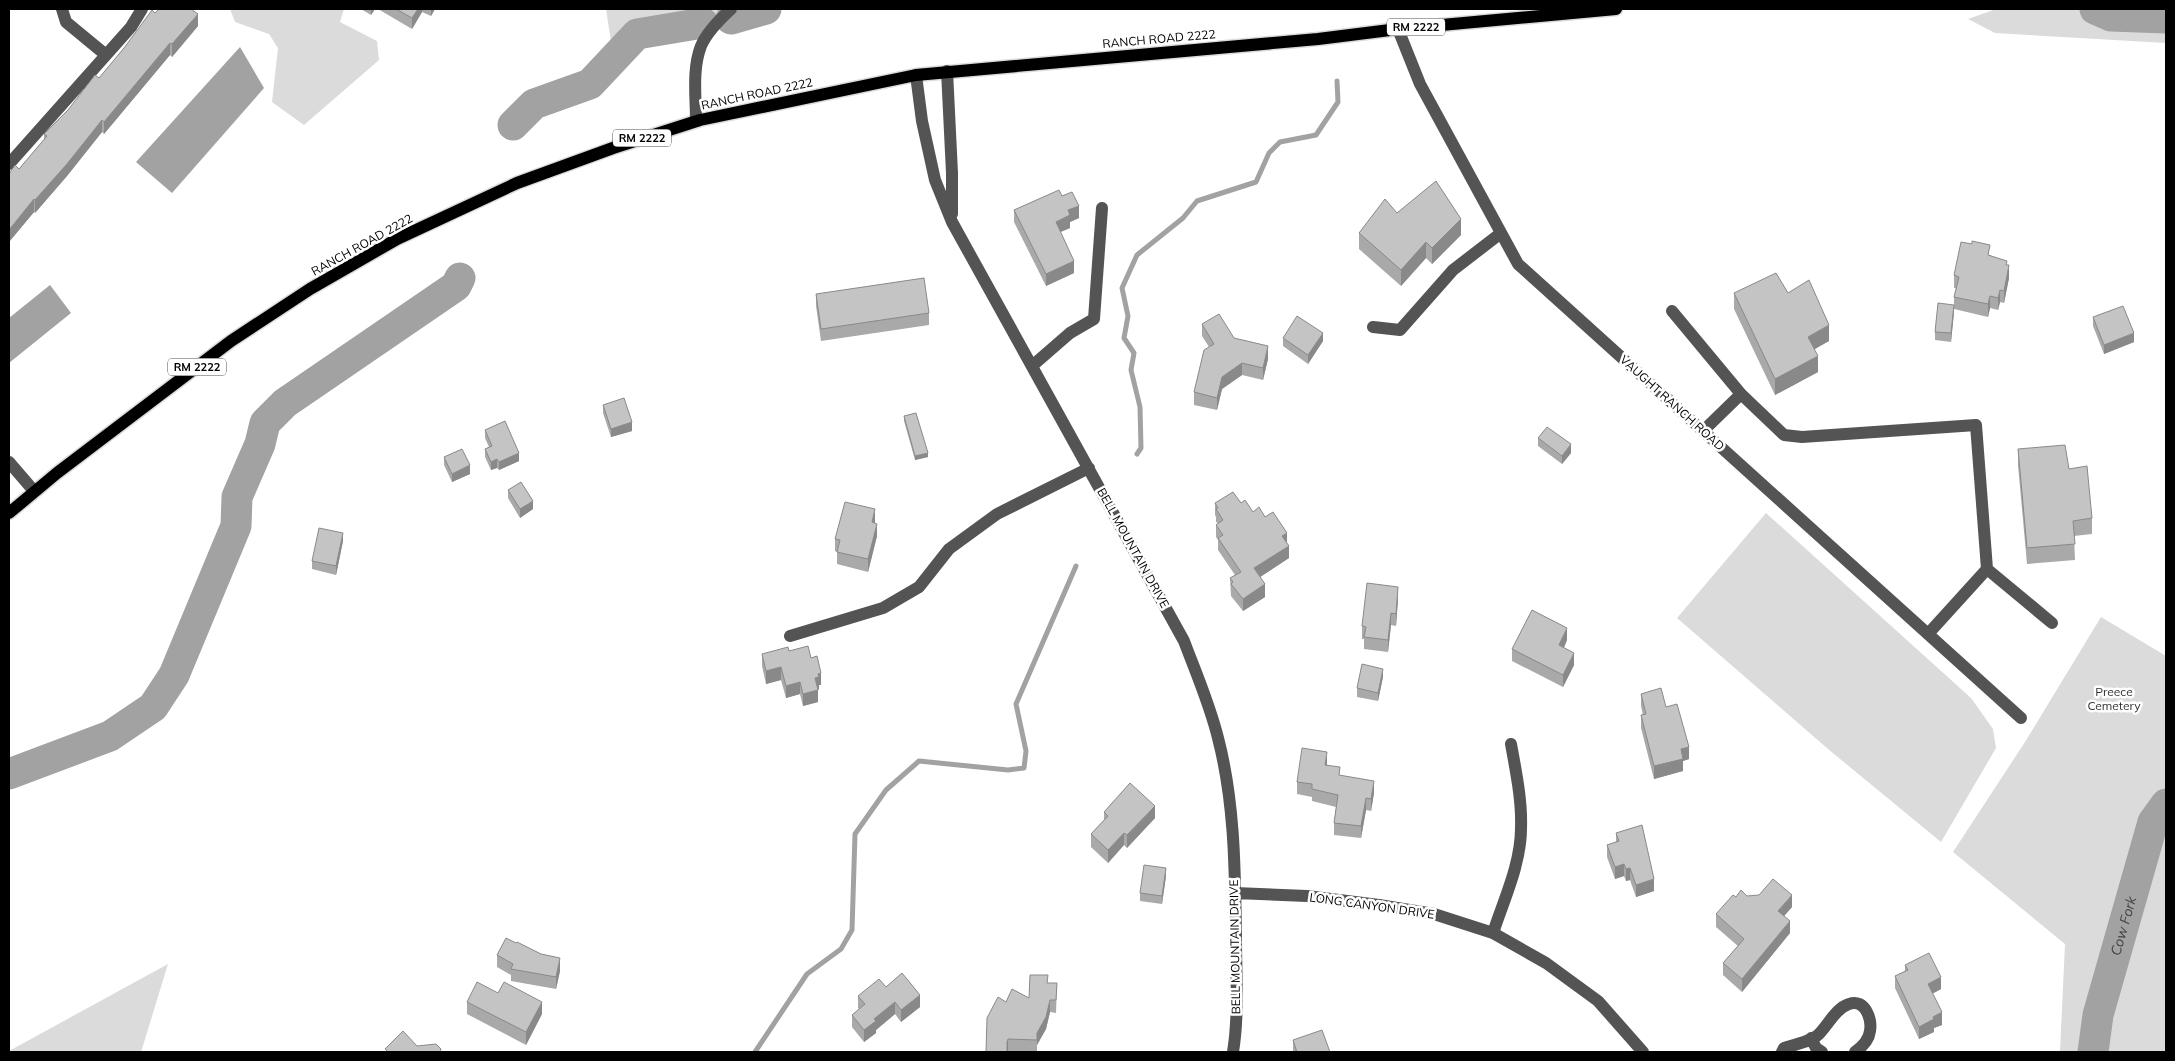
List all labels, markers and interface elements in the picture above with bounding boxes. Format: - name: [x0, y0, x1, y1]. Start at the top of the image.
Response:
- road number: RM 2222: [1387, 18, 1445, 36]
- street label: RANCH ROAD 2222: [1102, 26, 1216, 51]
- street label: RANCH ROAD 2222: [700, 74, 814, 113]
- road number: RM 2222: [613, 130, 671, 146]
- street label: RANCH ROAD 2222: [308, 210, 415, 279]
- street label: VAUGHT RANCH ROAD: [1617, 352, 1728, 453]
- road number: RM 2222: [168, 358, 226, 376]
- street label: BELL MOUNTAIN DRIVE: [1094, 485, 1173, 610]
- park label: Preece Cemetery: [2087, 684, 2141, 713]
- street label: BELL MOUNTAIN DRIVE: [1226, 879, 1243, 1015]
- street label: LONG CANYON DRIVE: [1309, 889, 1435, 922]
- water label: Cow Fork: [2106, 893, 2141, 958]

